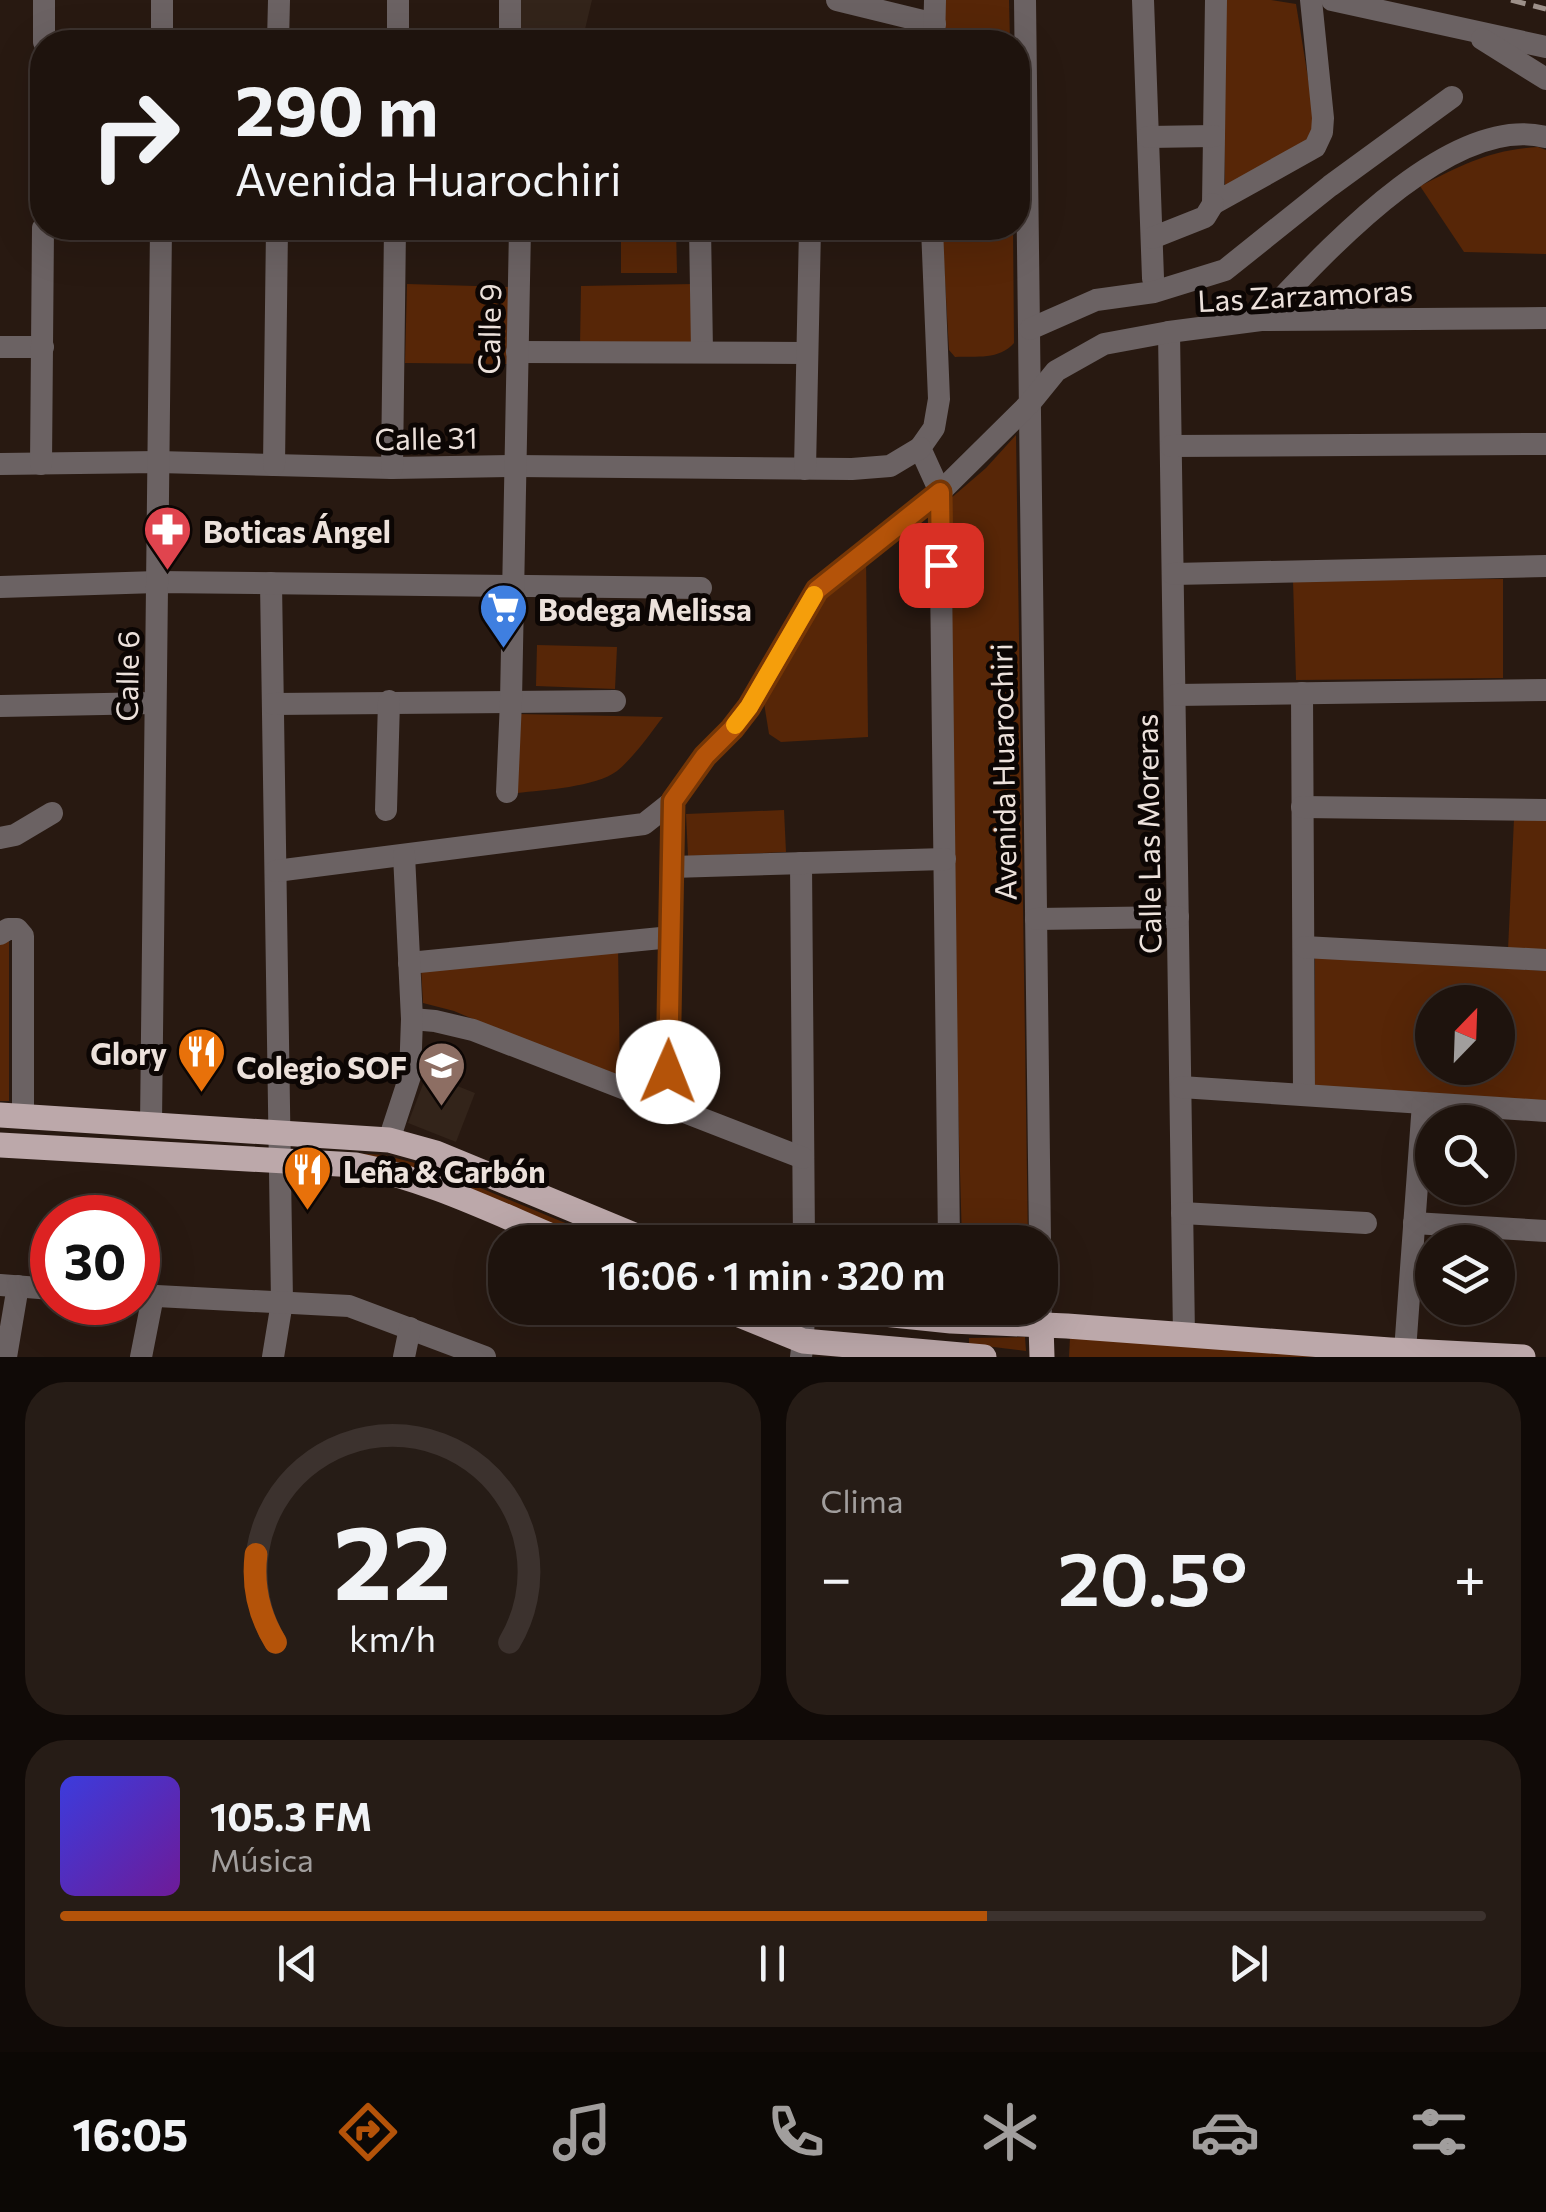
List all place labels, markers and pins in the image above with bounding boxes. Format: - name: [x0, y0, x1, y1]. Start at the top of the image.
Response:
- pharmacy icon: Boticas Ángel: [142, 504, 194, 572]
- place label: Boticas Ángel: [203, 512, 391, 549]
- pin: [899, 523, 984, 608]
- supermarket icon: Bodega Melissa: [477, 582, 529, 650]
- place label: Bodega Melissa: [538, 590, 752, 627]
- restaurant icon: Glory: [176, 1026, 228, 1094]
- place label: Glory: [90, 1034, 168, 1071]
- school or university icon: Colegio SOF: [416, 1040, 468, 1108]
- place label: Colegio SOF: [236, 1048, 407, 1085]
- restaurant icon: Leña & Carbón: [282, 1144, 334, 1212]
- place label: Leña & Carbón: [343, 1152, 546, 1189]

